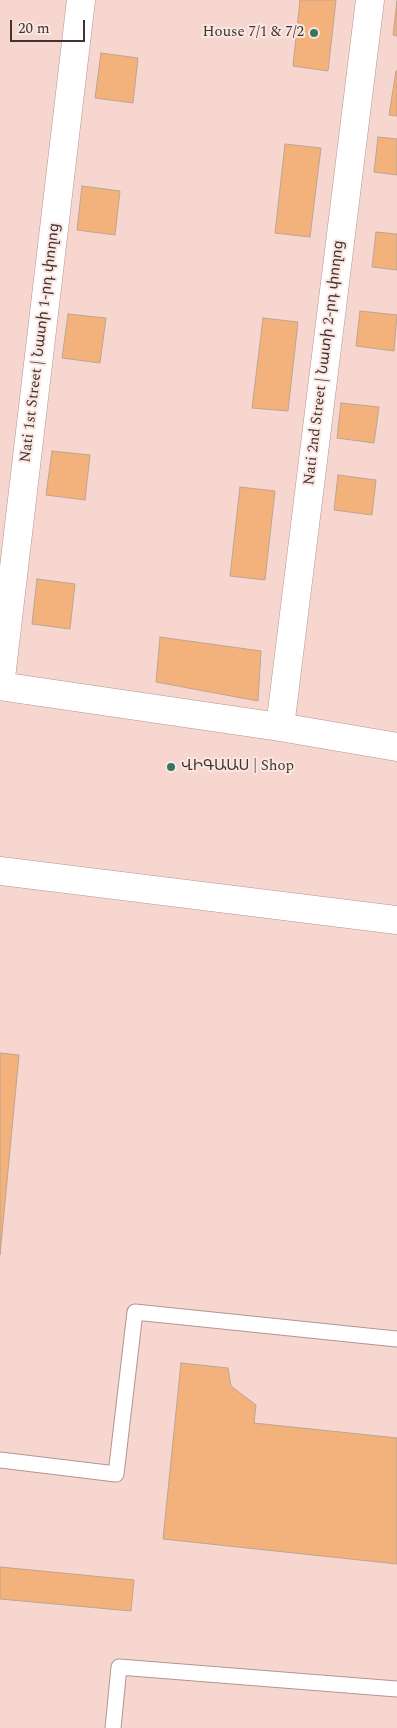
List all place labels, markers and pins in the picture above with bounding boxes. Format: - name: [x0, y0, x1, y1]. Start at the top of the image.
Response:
- place label: House 7/1 & 7/2: [202, 24, 304, 42]
- marker: House 7/1 & 7/2: [308, 27, 320, 39]
- place label: ՎԻԳԱԱՍ | Shop: [181, 758, 294, 776]
- marker: ՎԻԳԱԱՍ | Shop: [165, 761, 177, 773]

